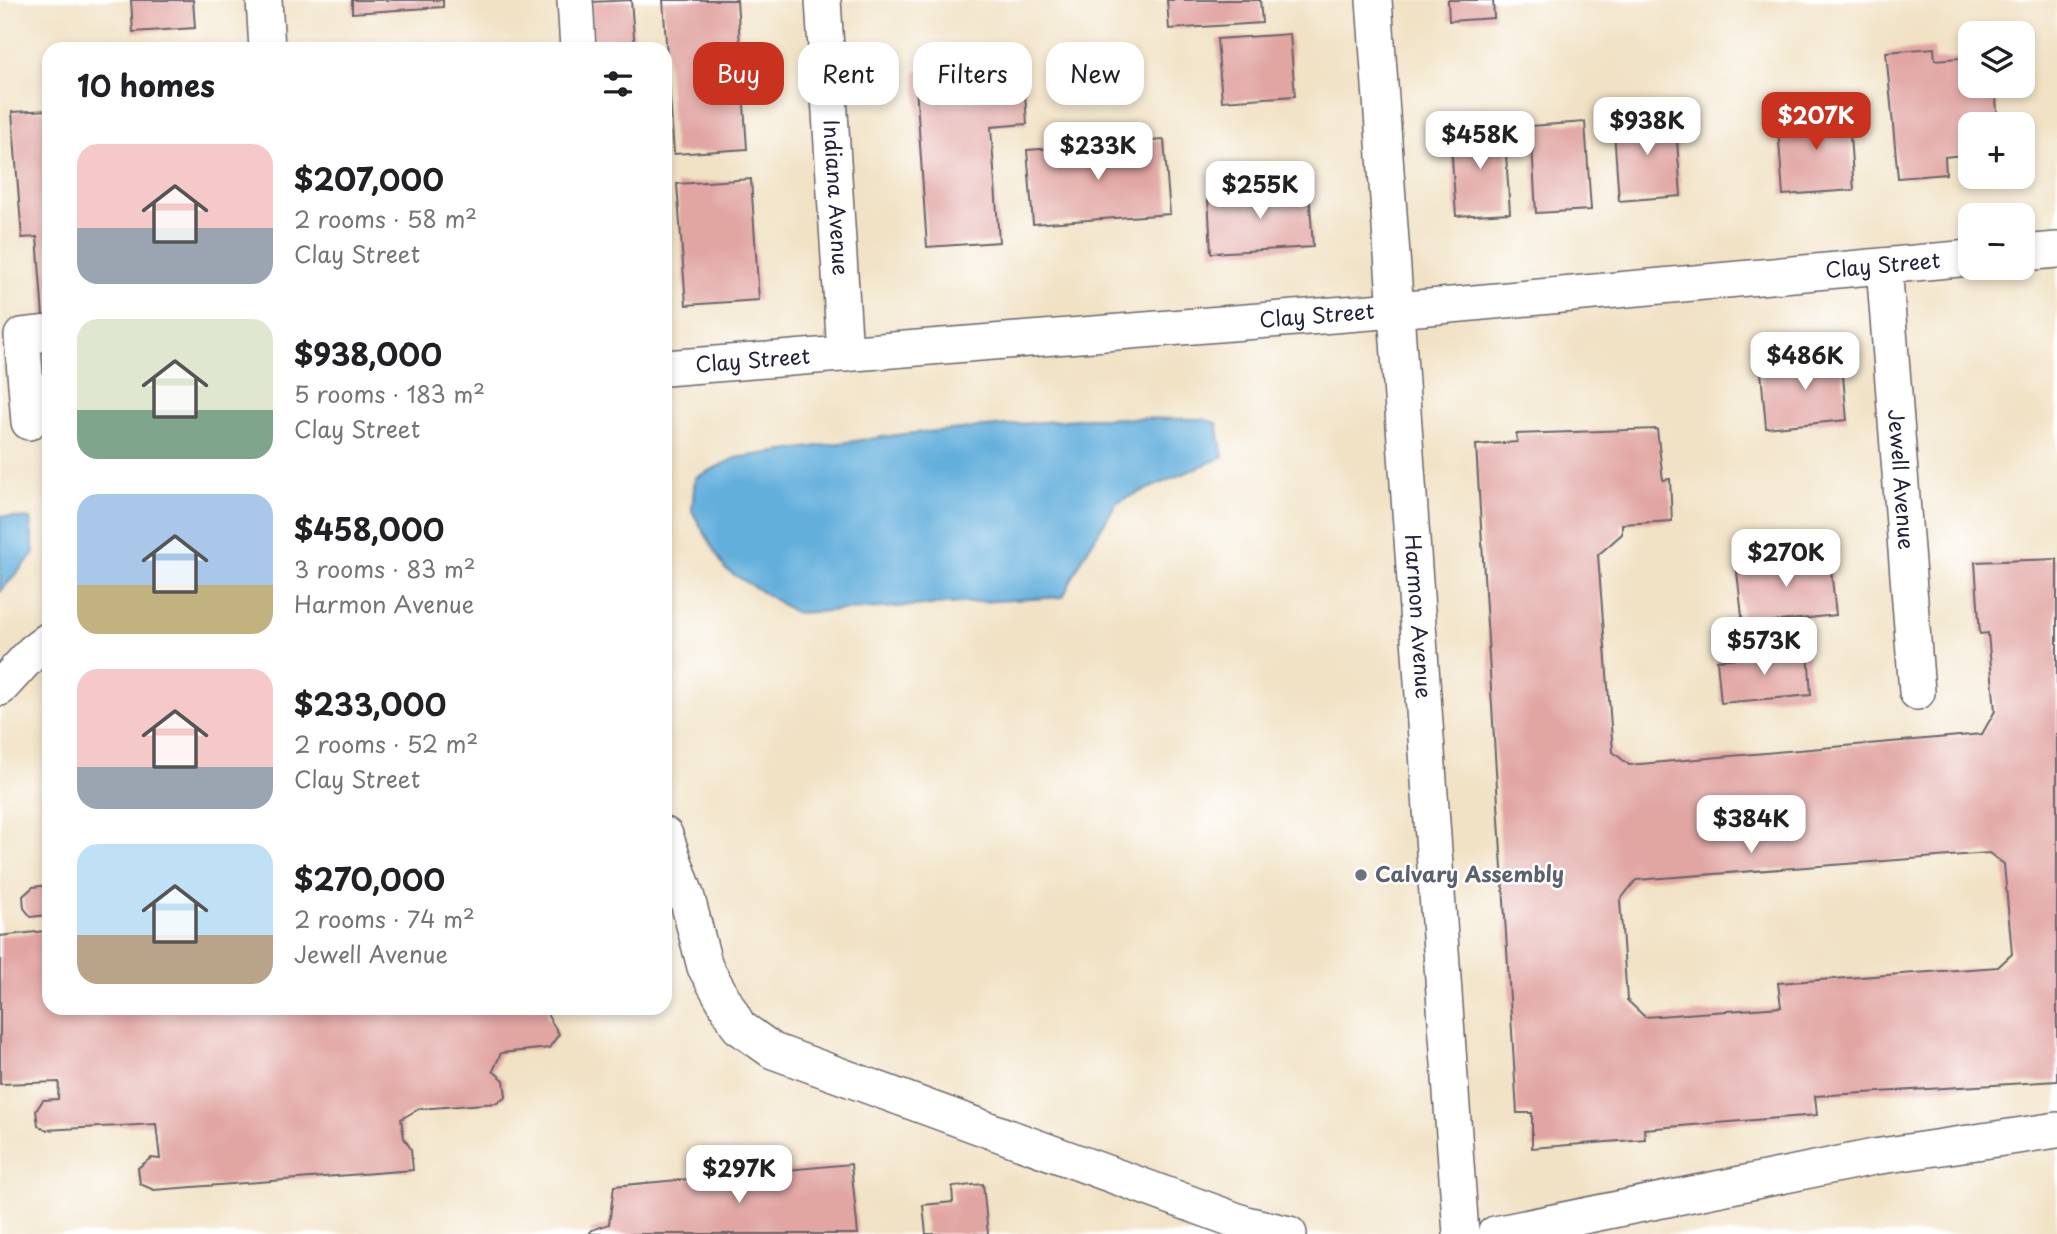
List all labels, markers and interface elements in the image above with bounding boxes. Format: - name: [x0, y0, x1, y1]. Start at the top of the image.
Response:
- map controls: [1958, 21, 2035, 280]
- button: layers: [1958, 21, 2035, 98]
- chip: Buy: [693, 42, 784, 105]
- chip: Rent: [798, 42, 899, 105]
- chip: Filters: [913, 42, 1032, 105]
- chip: New: [1046, 42, 1144, 105]
- text: 10 homes: [77, 62, 215, 107]
- icon: filters: [599, 65, 637, 103]
- pin: $207K: [1767, 92, 1865, 152]
- pin: $938K: [1598, 97, 1696, 157]
- text: $207K: [1778, 97, 1854, 132]
- text: $938K: [1609, 102, 1685, 137]
- pin: $458K: [1431, 111, 1529, 171]
- button: +: [1958, 112, 2035, 189]
- text: $458K: [1442, 116, 1518, 151]
- street label: Indiana Avenue: [816, 119, 858, 276]
- pin: $233K: [1049, 122, 1147, 182]
- text: $233K: [1060, 127, 1136, 162]
- text: $207,000: [294, 156, 444, 201]
- pin: $255K: [1211, 162, 1309, 221]
- text: $255K: [1222, 166, 1298, 201]
- icon: home: [133, 172, 217, 256]
- text: 2 rooms · 58 m²: [294, 201, 477, 236]
- button: −: [1958, 203, 2035, 280]
- text: Clay Street: [294, 236, 420, 271]
- street label: Clay Street: [1824, 243, 1941, 285]
- street label: Clay Street: [1258, 294, 1375, 335]
- text: $938,000: [294, 331, 442, 376]
- pin: $486K: [1756, 332, 1854, 392]
- text: $486K: [1766, 337, 1844, 372]
- street label: Clay Street: [694, 339, 811, 380]
- icon: home: [133, 347, 217, 431]
- text: 5 rooms · 183 m²: [294, 376, 485, 411]
- street label: Jewell Avenue: [1881, 408, 1924, 551]
- text: Clay Street: [294, 411, 420, 446]
- text: $458,000: [294, 506, 444, 551]
- icon: home: [133, 522, 217, 606]
- pin: $270K: [1737, 530, 1835, 589]
- street label: Harmon Avenue: [1398, 533, 1441, 700]
- text: $270K: [1747, 534, 1825, 569]
- text: 3 rooms · 83 m²: [294, 551, 476, 586]
- text: Harmon Avenue: [294, 586, 474, 621]
- pin: $573K: [1715, 618, 1813, 677]
- text: $573K: [1727, 622, 1801, 657]
- text: $233,000: [294, 681, 446, 726]
- icon: home: [133, 697, 217, 781]
- text: 2 rooms · 52 m²: [294, 726, 478, 761]
- text: Clay Street: [294, 761, 420, 796]
- pin: $384K: [1702, 796, 1800, 855]
- text: $384K: [1713, 800, 1789, 835]
- text: $270,000: [294, 856, 445, 901]
- place label: Calvary Assembly: [1375, 857, 1564, 889]
- marker: Calvary Assembly: [1353, 867, 1369, 883]
- icon: home: [133, 872, 217, 956]
- text: 2 rooms · 74 m²: [294, 901, 475, 936]
- text: Jewell Avenue: [294, 936, 448, 971]
- pin: $297K: [690, 1146, 788, 1205]
- text: $297K: [702, 1150, 776, 1185]

